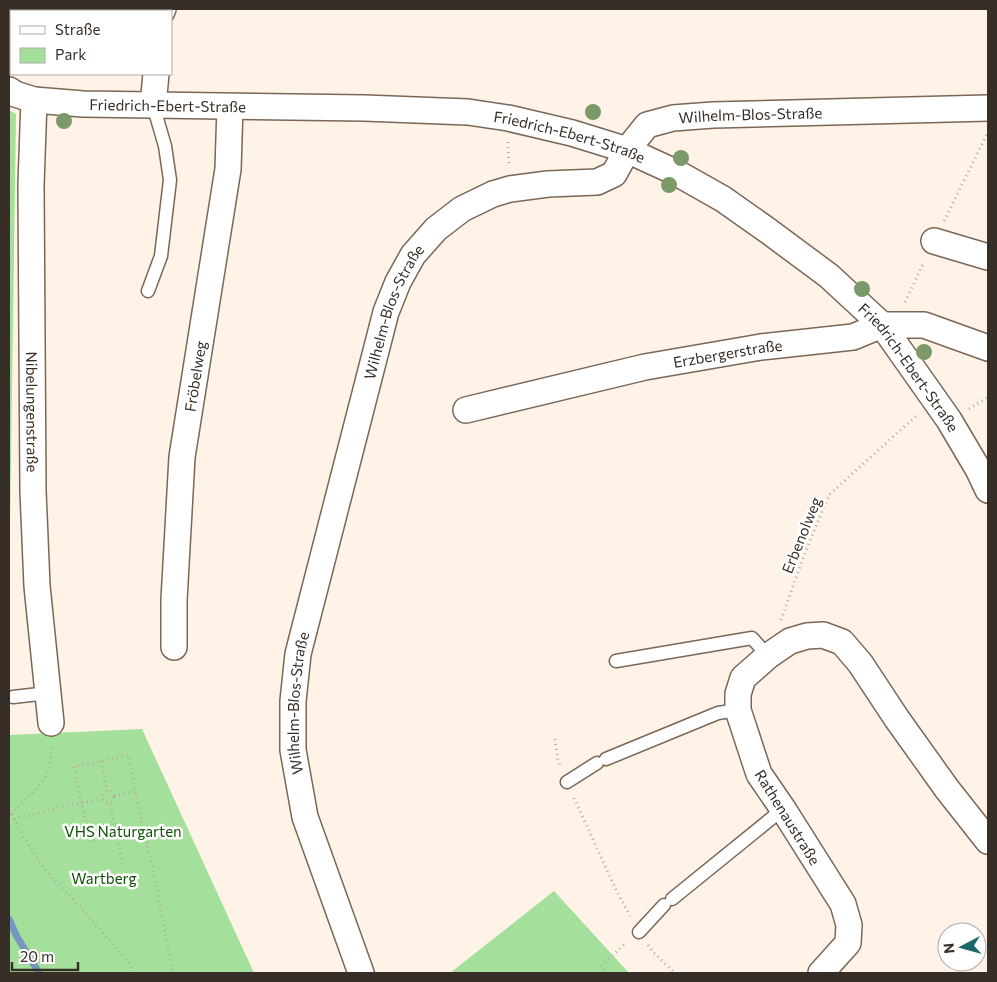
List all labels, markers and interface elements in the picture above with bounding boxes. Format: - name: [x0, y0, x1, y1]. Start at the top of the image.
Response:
- legend: [10, 10, 172, 75]
- text: Straße: [55, 20, 101, 38]
- text: Park: [55, 45, 86, 63]
- street label: Friedrich-Ebert-Straße: [89, 95, 246, 115]
- street label: Wilhelm-Blos-Straße: [678, 103, 823, 127]
- street label: Friedrich-Ebert-Straße: [493, 107, 648, 166]
- street label: Wilhelm-Blos-Straße: [360, 240, 427, 381]
- street label: Friedrich-Ebert-Straße: [855, 299, 963, 435]
- street label: Erzbergerstraße: [672, 336, 783, 371]
- street label: Fröbelweg: [180, 340, 209, 413]
- street label: Nibelungenstraße: [23, 351, 42, 473]
- street label: Erbenolweg: [778, 494, 824, 576]
- street label: Wilhelm-Blos-Straße: [284, 630, 312, 776]
- street label: Rathenaustraße: [751, 766, 825, 868]
- park label: VHS Naturgarten: [64, 822, 182, 840]
- park label: Wartberg: [71, 869, 137, 887]
- north arrow: [937, 922, 987, 972]
- scale bar: [12, 940, 79, 972]
- text: N: [940, 942, 958, 955]
- text: 20 m: [20, 947, 54, 965]

